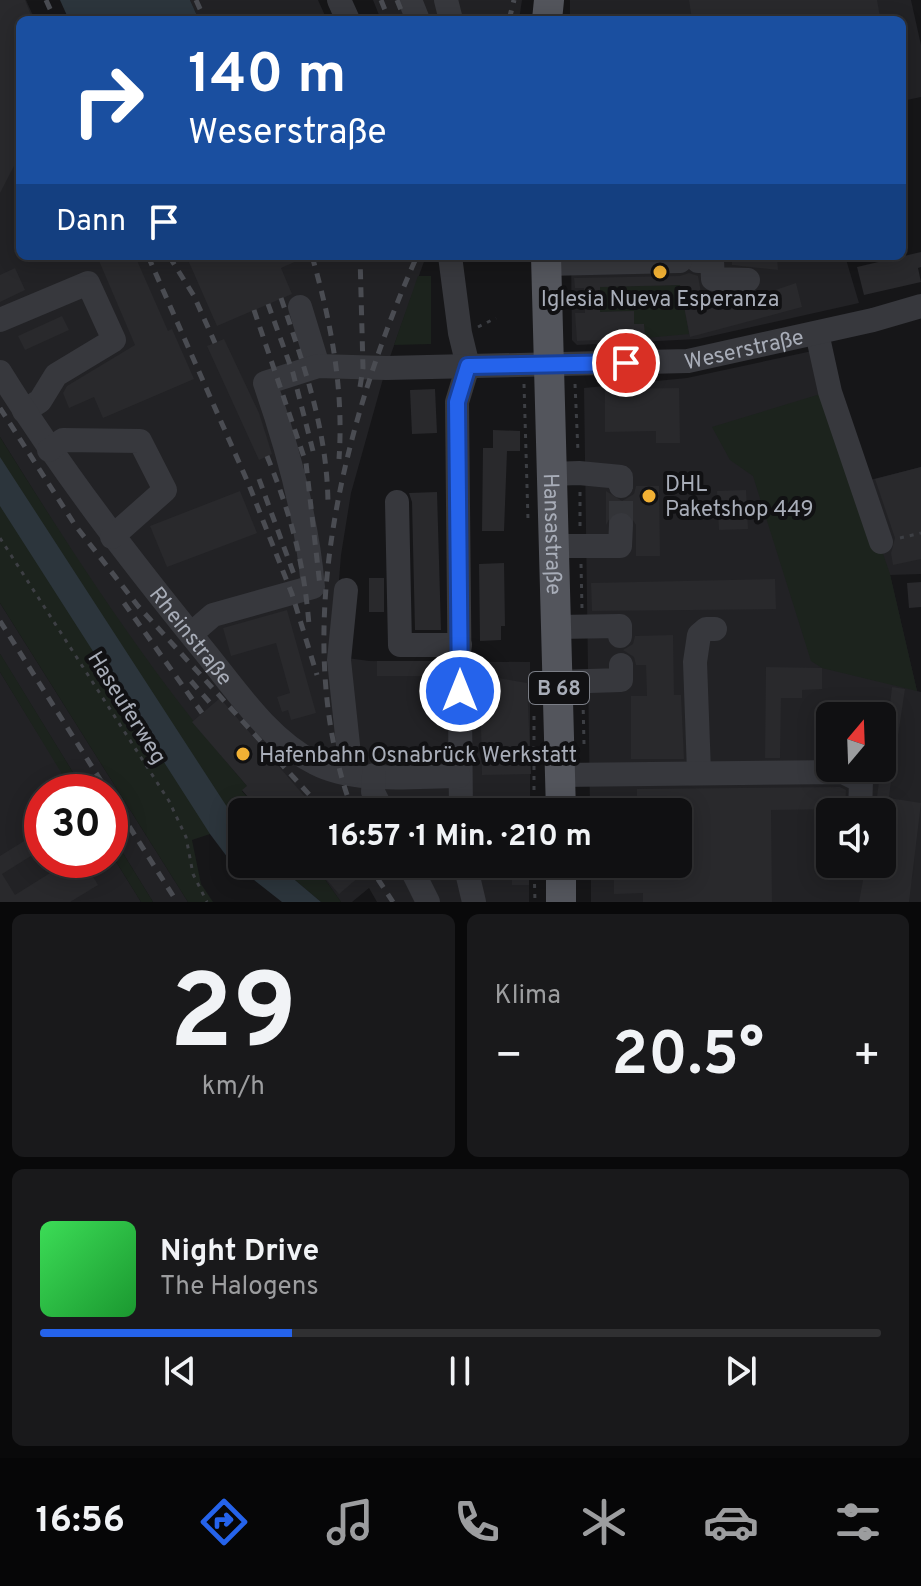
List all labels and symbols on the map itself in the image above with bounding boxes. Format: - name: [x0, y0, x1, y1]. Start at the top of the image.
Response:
- marker: Iglesia Nueva Esperanza: [651, 263, 669, 281]
- place label: Iglesia Nueva Esperanza: [541, 287, 779, 314]
- street label: Weserstraße: [682, 325, 807, 377]
- pin: [592, 329, 660, 397]
- place label: DHL Paketshop 449: [665, 472, 814, 524]
- street label: Hansastraße: [536, 473, 566, 595]
- marker: DHL Paketshop 449: [640, 487, 658, 505]
- street label: Rheinstraße: [142, 582, 237, 692]
- street label: Haseuferweg: [80, 647, 171, 770]
- position arrow: [418, 649, 502, 733]
- road number: B 68: [529, 672, 589, 704]
- north arrow: [816, 702, 896, 782]
- place label: Hafenbahn Osnabrück Werkstatt: [259, 743, 577, 770]
- marker: Hafenbahn Osnabrück Werkstatt: [234, 745, 252, 763]
- speed limit sign: 30: [24, 774, 128, 878]

